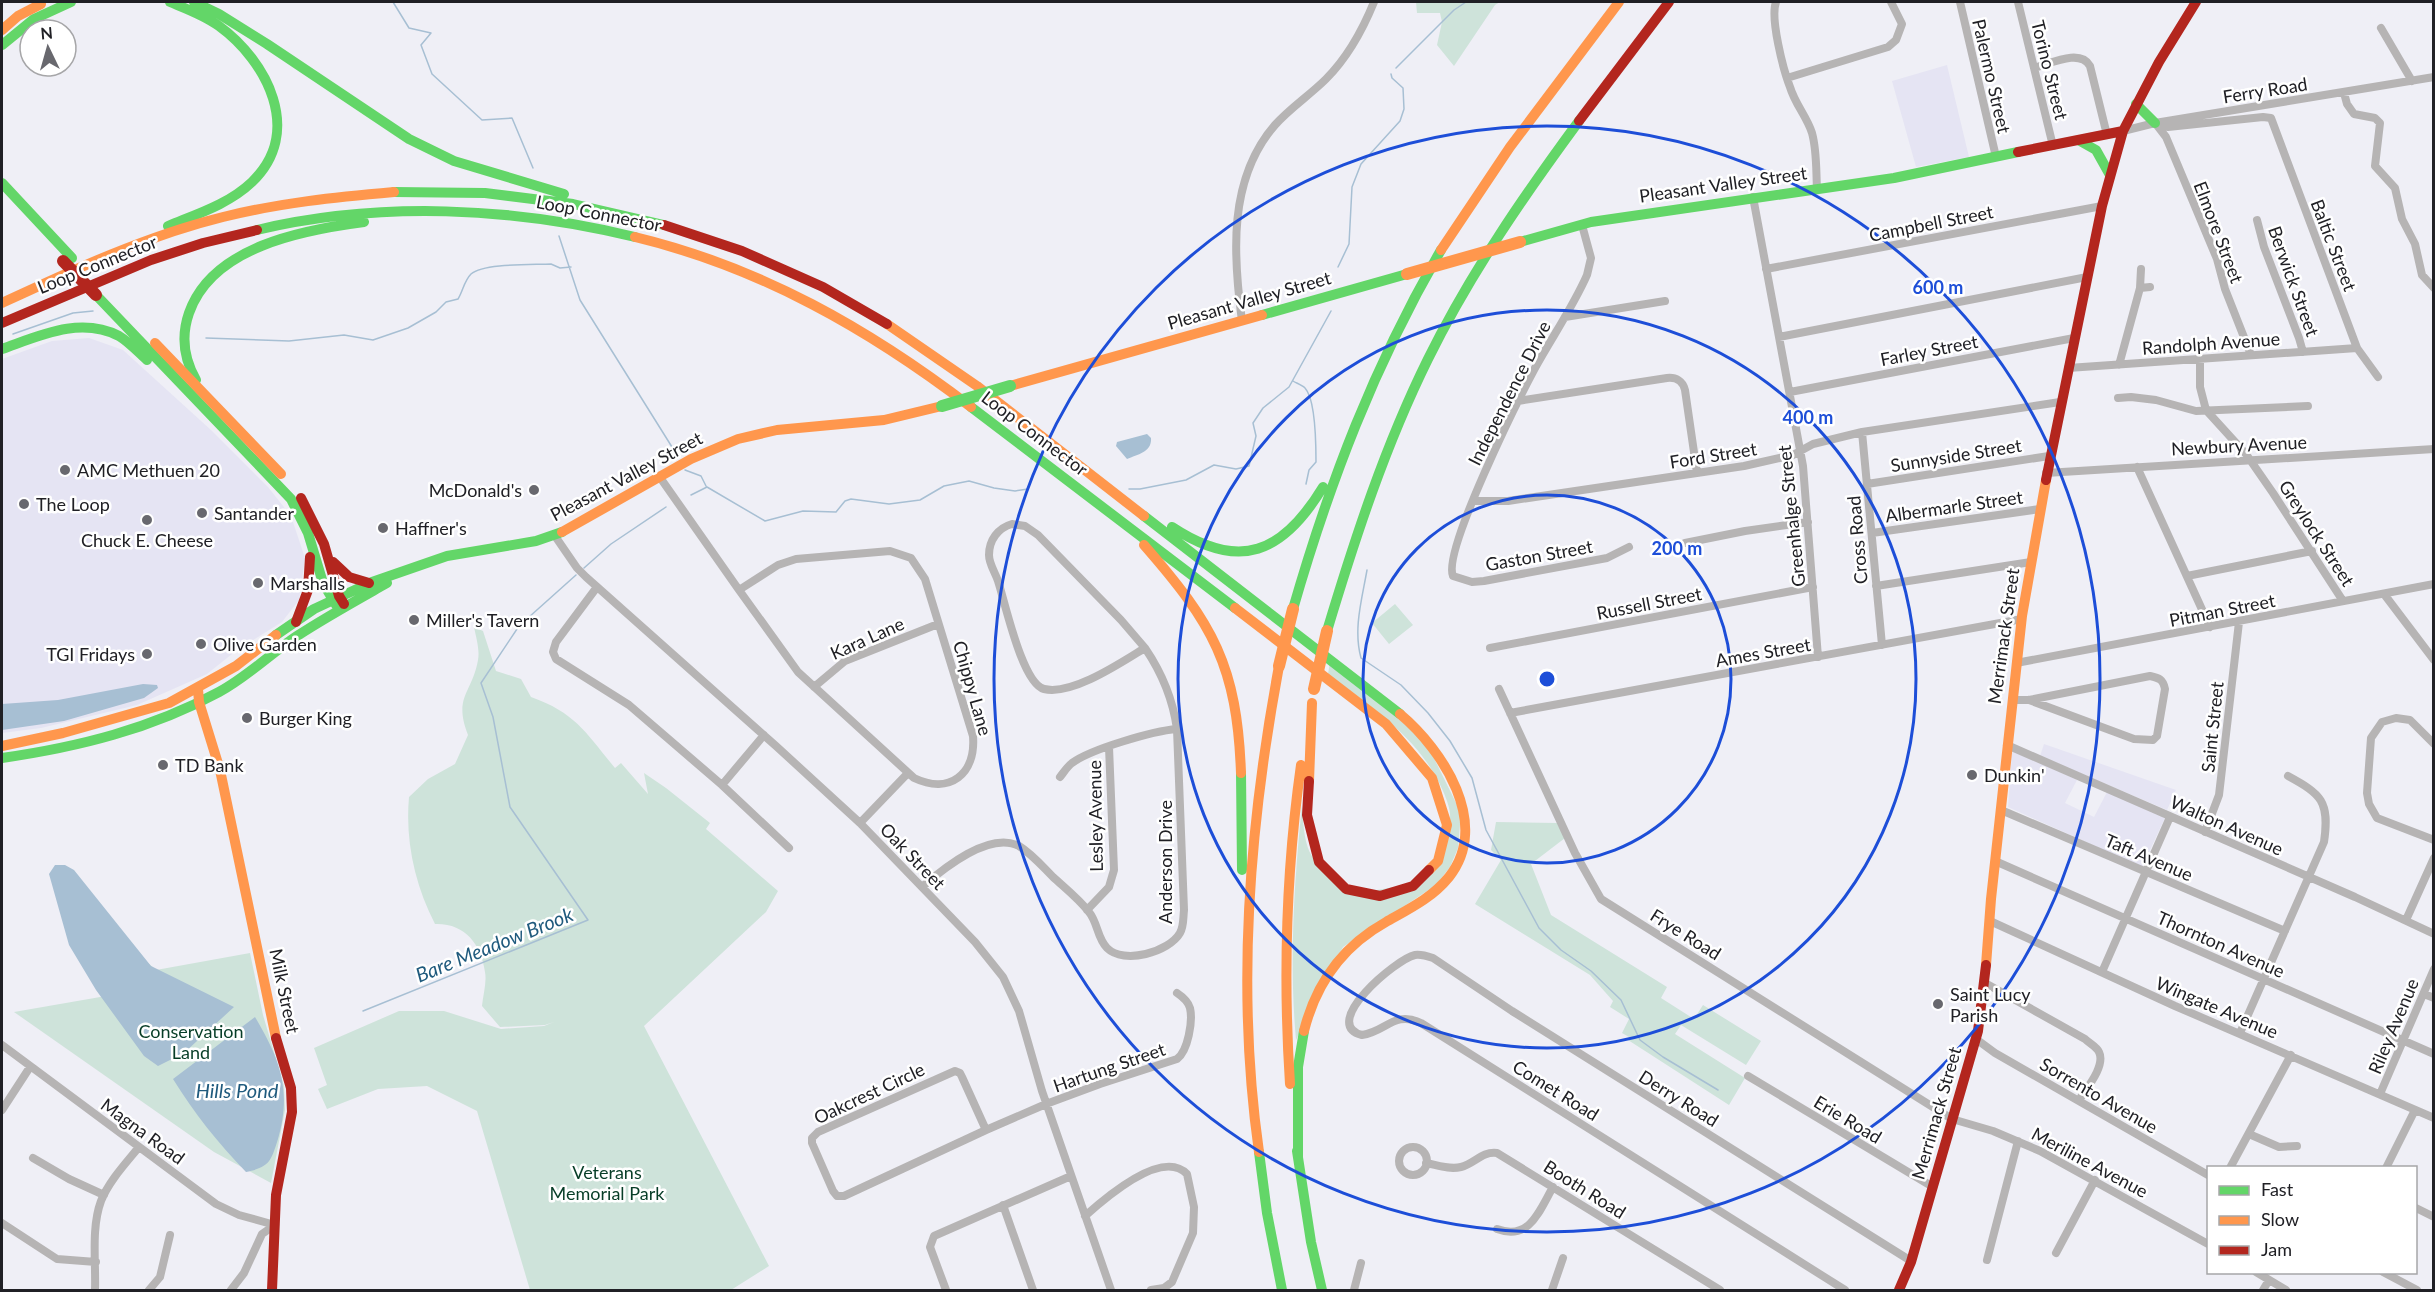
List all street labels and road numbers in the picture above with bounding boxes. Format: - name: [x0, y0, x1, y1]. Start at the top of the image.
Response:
- street label: Palermo Street: [1968, 17, 2016, 136]
- street label: Torino Street: [2027, 18, 2073, 123]
- street label: Ferry Road: [2221, 72, 2309, 108]
- street label: Pleasant Valley Street: [1638, 161, 1809, 207]
- street label: Elmore Street: [2190, 178, 2249, 287]
- street label: Loop Connector: [535, 190, 664, 236]
- street label: Baltic Street: [2306, 196, 2362, 294]
- street label: Campbell Street: [1867, 200, 1995, 246]
- street label: Berwick Street: [2264, 223, 2324, 340]
- street label: Loop Connector: [34, 230, 160, 298]
- street label: Pleasant Valley Street: [1165, 266, 1334, 334]
- street label: Independence Drive: [1463, 317, 1555, 469]
- street label: Randolph Avenue: [2141, 327, 2281, 359]
- street label: Farley Street: [1878, 330, 1980, 370]
- street label: Loop Connector: [978, 386, 1093, 480]
- street label: Pleasant Valley Street: [546, 426, 706, 525]
- street label: Newbury Avenue: [2170, 430, 2308, 460]
- street label: Sunnyside Street: [1889, 434, 2024, 476]
- street label: Ford Street: [1668, 437, 1759, 473]
- street label: Greenhalge Street: [1773, 444, 1809, 588]
- street label: Greylock Street: [2275, 476, 2360, 591]
- street label: Albermarle Street: [1884, 485, 2025, 527]
- street label: Cross Road: [1842, 495, 1872, 585]
- street label: Gaston Street: [1484, 535, 1595, 575]
- street label: Merrimack Street: [1983, 566, 2023, 705]
- street label: Russell Street: [1595, 582, 1704, 624]
- street label: Pitman Street: [2167, 589, 2277, 631]
- street label: Kara Lane: [827, 612, 907, 664]
- street label: Ames Street: [1714, 633, 1813, 671]
- street label: Chippy Lane: [949, 638, 997, 738]
- street label: Saint Street: [2196, 680, 2228, 774]
- street label: Lesley Avenue: [1083, 760, 1107, 872]
- street label: Walton Avenue: [2167, 790, 2287, 860]
- street label: Anderson Drive: [1154, 800, 1176, 924]
- street label: Oak Street: [876, 818, 951, 894]
- street label: Taft Avenue: [2102, 829, 2196, 885]
- street label: Frye Road: [1647, 904, 1725, 964]
- street label: Thornton Avenue: [2154, 906, 2288, 982]
- street label: Milk Street: [265, 947, 305, 1036]
- street label: Wingate Avenue: [2153, 971, 2281, 1043]
- street label: Riley Avenue: [2363, 975, 2423, 1077]
- street label: Hartung Street: [1050, 1037, 1168, 1096]
- street label: Merrimack Street: [1907, 1044, 1966, 1182]
- street label: Sorrento Avenue: [2036, 1052, 2162, 1138]
- street label: Comet Road: [1509, 1055, 1603, 1125]
- street label: Oakcrest Circle: [810, 1058, 928, 1128]
- street label: Derry Road: [1635, 1065, 1723, 1131]
- street label: Erie Road: [1810, 1090, 1886, 1148]
- street label: Magna Road: [97, 1093, 189, 1169]
- street label: Meriline Avenue: [2028, 1122, 2152, 1202]
- street label: Booth Road: [1540, 1155, 1630, 1223]

